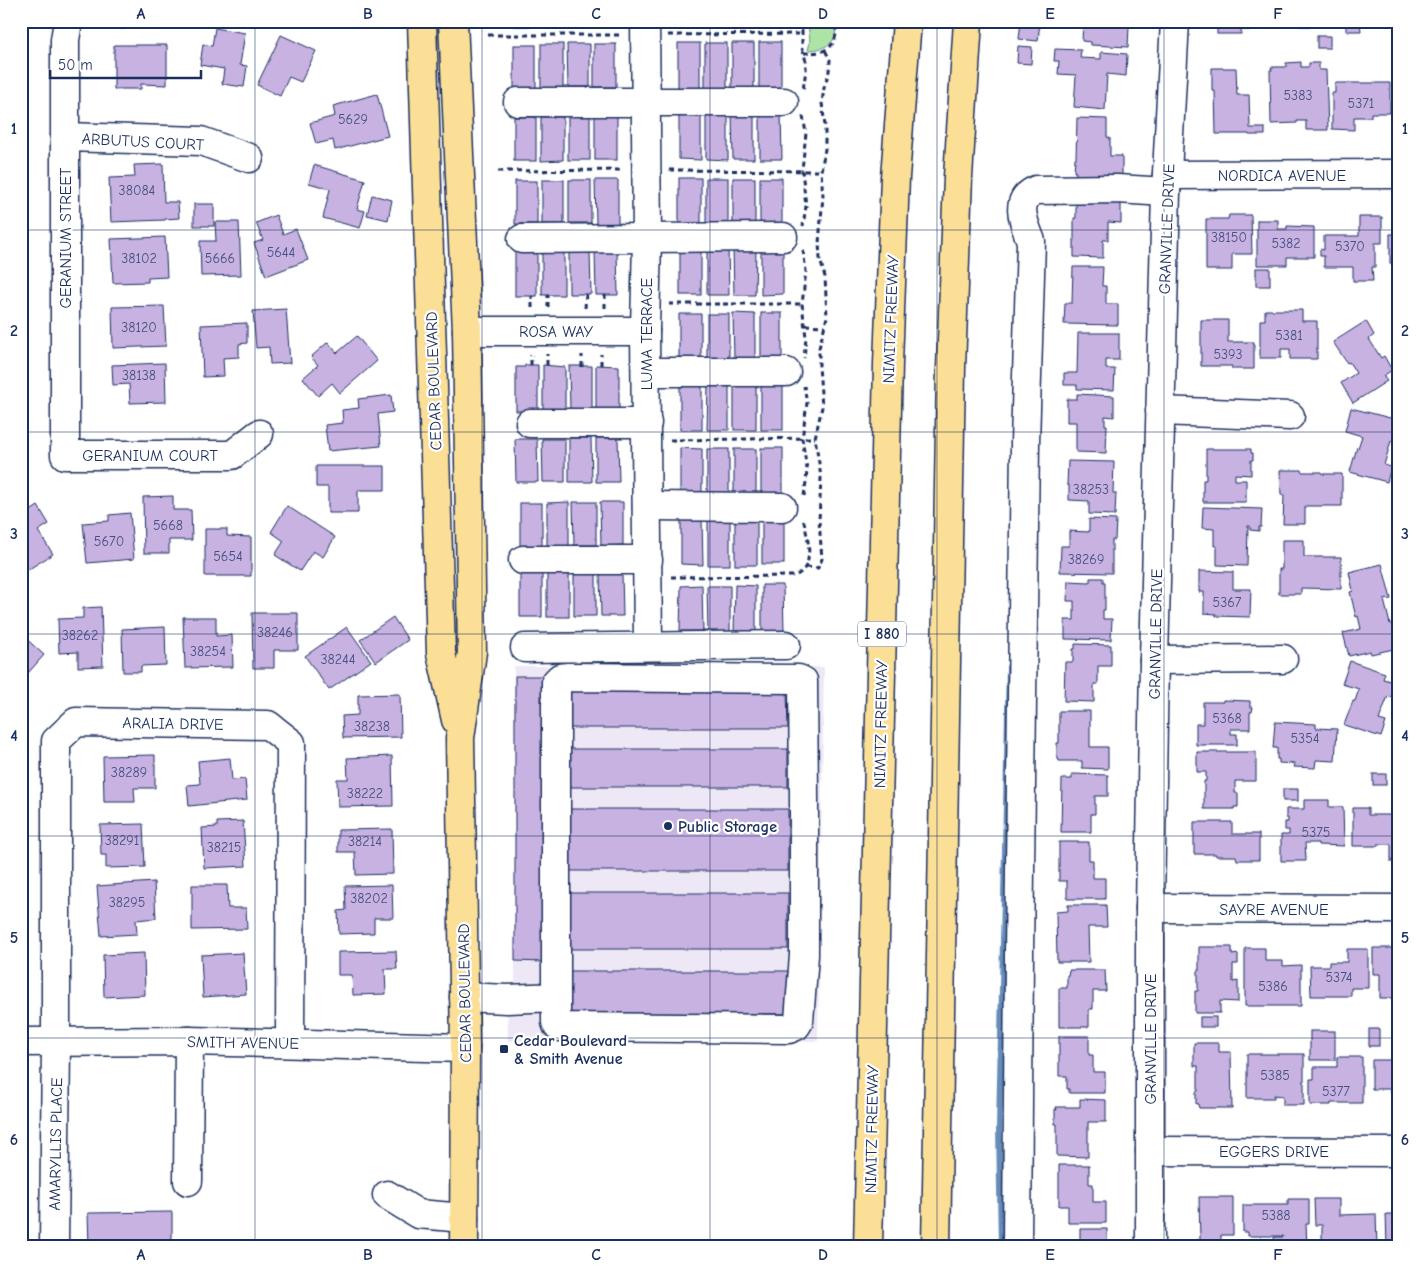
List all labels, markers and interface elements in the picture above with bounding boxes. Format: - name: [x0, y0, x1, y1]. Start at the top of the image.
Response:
- text: A: [137, 5, 146, 23]
- text: B: [363, 5, 373, 23]
- text: C: [591, 5, 601, 23]
- text: D: [818, 5, 828, 23]
- text: E: [1045, 5, 1055, 23]
- text: F: [1273, 5, 1283, 23]
- scale bar: [50, 48, 201, 80]
- text: 50 m: [58, 56, 93, 74]
- house number: 5383: [1284, 87, 1312, 104]
- house number: 5371: [1348, 95, 1374, 112]
- house number: 5629: [338, 111, 368, 128]
- text: 1: [11, 120, 17, 138]
- text: 1: [1402, 120, 1408, 138]
- street label: ARBUTUS COURT: [81, 130, 205, 154]
- street label: GRANVILLE DRIVE: [1156, 163, 1178, 295]
- street label: GERANIUM STREET: [57, 167, 75, 308]
- street label: NORDICA AVENUE: [1218, 167, 1346, 185]
- house number: 38084: [119, 182, 156, 199]
- house number: 38150: [1211, 229, 1247, 246]
- house number: 5382: [1271, 235, 1301, 252]
- house number: 5370: [1335, 238, 1365, 255]
- house number: 5644: [267, 244, 296, 261]
- house number: 38102: [121, 250, 157, 267]
- house number: 5666: [205, 250, 235, 267]
- street label: NIMITZ FREEWAY: [880, 254, 902, 384]
- street label: LUMA TERRACE: [638, 277, 656, 390]
- street label: CEDAR BOULEVARD: [423, 311, 445, 451]
- house number: 38120: [121, 319, 157, 336]
- text: 2: [10, 322, 18, 340]
- text: 2: [1401, 322, 1409, 340]
- street label: ROSA WAY: [519, 323, 594, 341]
- house number: 5381: [1275, 327, 1303, 344]
- house number: 5393: [1213, 346, 1243, 363]
- house number: 38138: [122, 367, 156, 384]
- street label: GERANIUM COURT: [82, 447, 218, 465]
- house number: 38253: [1073, 481, 1109, 498]
- house number: 5668: [153, 517, 183, 534]
- text: 3: [10, 525, 18, 543]
- text: 3: [1401, 525, 1409, 543]
- house number: 5670: [94, 533, 124, 550]
- house number: 5654: [213, 548, 243, 565]
- house number: 38269: [1068, 551, 1104, 568]
- street label: GRANVILLE DRIVE: [1146, 568, 1166, 700]
- house number: 5367: [1213, 594, 1242, 611]
- road number: I 880: [858, 622, 906, 646]
- house number: 38246: [257, 624, 293, 641]
- house number: 38262: [62, 627, 98, 644]
- house number: 38254: [190, 643, 226, 660]
- house number: 38244: [320, 651, 356, 668]
- street label: NIMITZ FREEWAY: [871, 659, 891, 788]
- house number: 5368: [1212, 710, 1242, 727]
- street label: ARALIA DRIVE: [122, 714, 224, 734]
- house number: 38238: [354, 718, 390, 735]
- text: 4: [10, 727, 18, 745]
- text: 4: [1401, 727, 1409, 745]
- house number: 5354: [1290, 730, 1320, 747]
- house number: 38289: [111, 764, 147, 781]
- house number: 38222: [347, 785, 383, 802]
- place label: Public Storage: [678, 818, 777, 836]
- marker: Public Storage: [662, 820, 674, 832]
- house number: 5375: [1302, 824, 1330, 841]
- house number: 38291: [105, 832, 139, 849]
- house number: 38214: [348, 833, 382, 850]
- house number: 38215: [207, 839, 241, 856]
- house number: 38202: [350, 890, 388, 907]
- house number: 38295: [109, 894, 145, 911]
- street label: SAYRE AVENUE: [1219, 901, 1329, 919]
- street label: CEDAR BOULEVARD: [455, 923, 475, 1063]
- text: 5: [10, 929, 18, 947]
- text: 5: [1401, 929, 1409, 947]
- house number: 5374: [1326, 969, 1353, 986]
- street label: GRANVILLE DRIVE: [1142, 973, 1160, 1104]
- house number: 5386: [1258, 978, 1288, 995]
- place label: Cedar Boulevard & Smith Avenue: [514, 1032, 627, 1068]
- street label: SMITH AVENUE: [187, 1033, 299, 1053]
- marker: Cedar Boulevard & Smith Avenue: [498, 1043, 510, 1055]
- street label: NIMITZ FREEWAY: [862, 1064, 882, 1193]
- house number: 5385: [1260, 1067, 1290, 1084]
- street label: AMARYLLIS PLACE: [46, 1077, 66, 1211]
- house number: 5377: [1322, 1083, 1350, 1100]
- text: 6: [10, 1131, 18, 1149]
- text: 6: [1401, 1131, 1409, 1149]
- street label: EGGERS DRIVE: [1219, 1143, 1329, 1161]
- house number: 5388: [1261, 1207, 1291, 1224]
- text: A: [137, 1246, 146, 1264]
- text: B: [363, 1246, 373, 1264]
- text: C: [591, 1246, 601, 1264]
- text: D: [818, 1246, 828, 1264]
- text: E: [1045, 1246, 1055, 1264]
- text: F: [1273, 1246, 1283, 1264]

